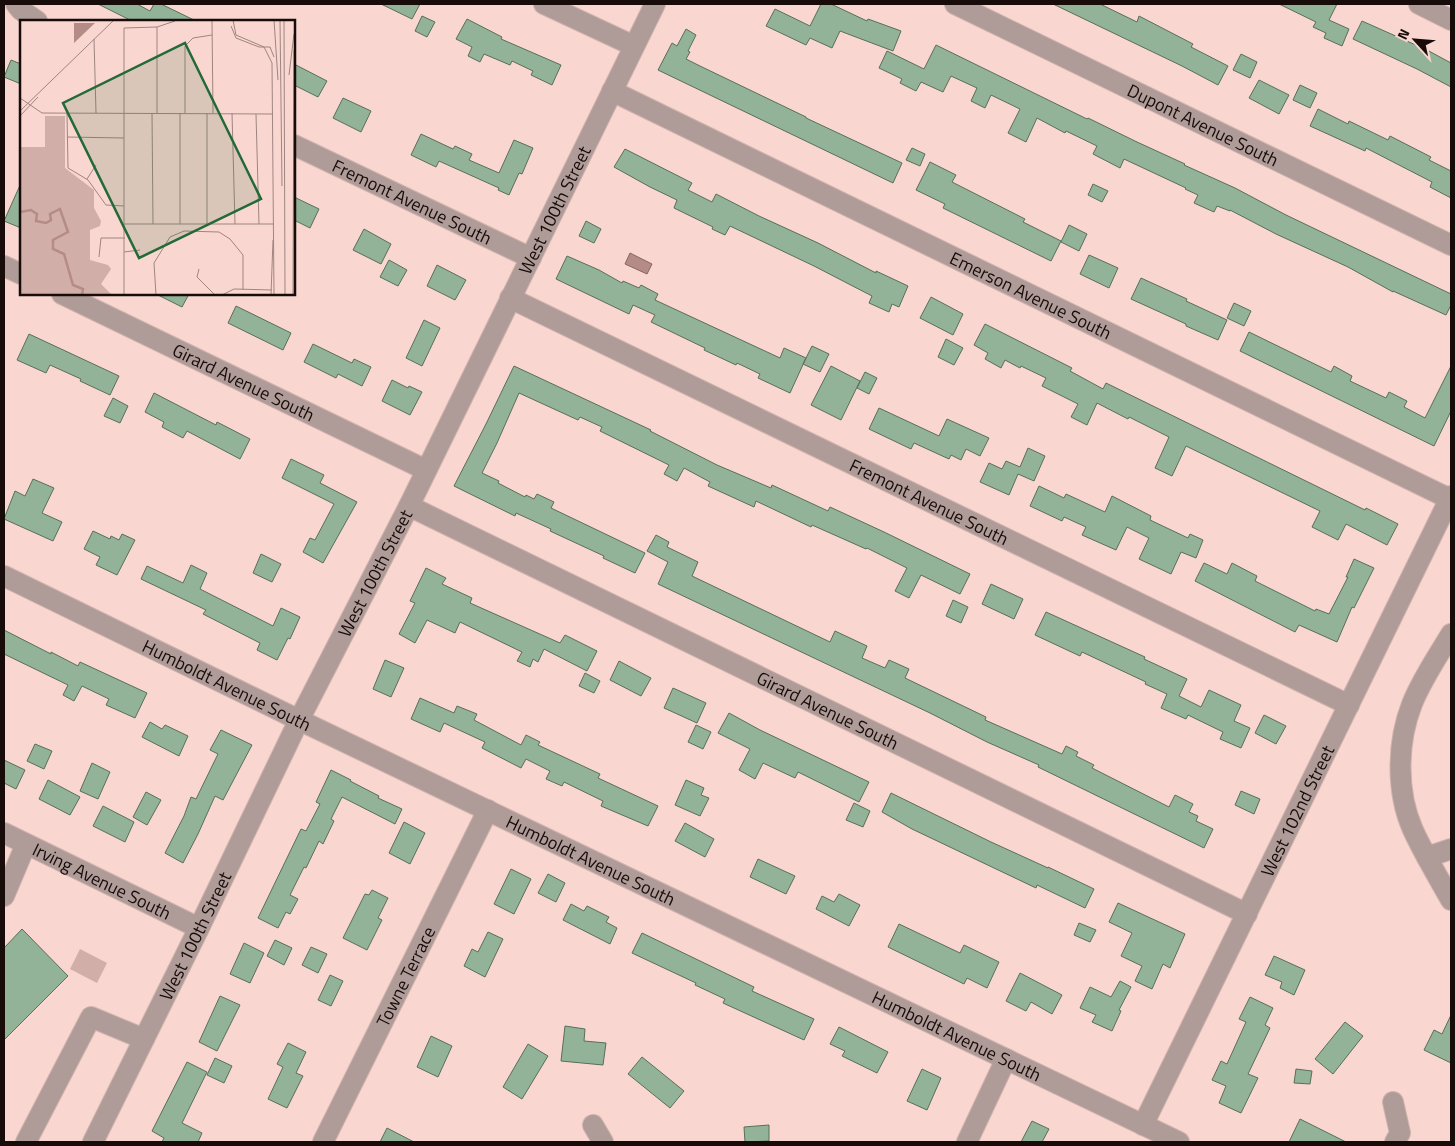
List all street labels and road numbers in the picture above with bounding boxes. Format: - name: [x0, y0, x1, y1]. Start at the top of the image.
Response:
- street label: Dupont Avenue South: [1123, 76, 1283, 173]
- street label: West 100th Street: [511, 140, 597, 279]
- street label: Fremont Avenue South: [328, 152, 497, 251]
- street label: Emerson Avenue South: [945, 244, 1116, 346]
- street label: Girard Avenue South: [168, 336, 319, 428]
- street label: Fremont Avenue South: [845, 451, 1013, 551]
- street label: West 100th Street: [331, 504, 419, 641]
- street label: Humboldt Avenue South: [138, 632, 316, 737]
- street label: Girard Avenue South: [752, 664, 904, 756]
- street label: West 102nd Street: [1253, 740, 1341, 881]
- street label: Humboldt Avenue South: [502, 808, 680, 912]
- street label: Irving Avenue South: [28, 835, 176, 926]
- street label: West 100th Street: [152, 866, 238, 1005]
- street label: Towne Terrace: [369, 922, 442, 1031]
- street label: Humboldt Avenue South: [868, 983, 1046, 1088]

